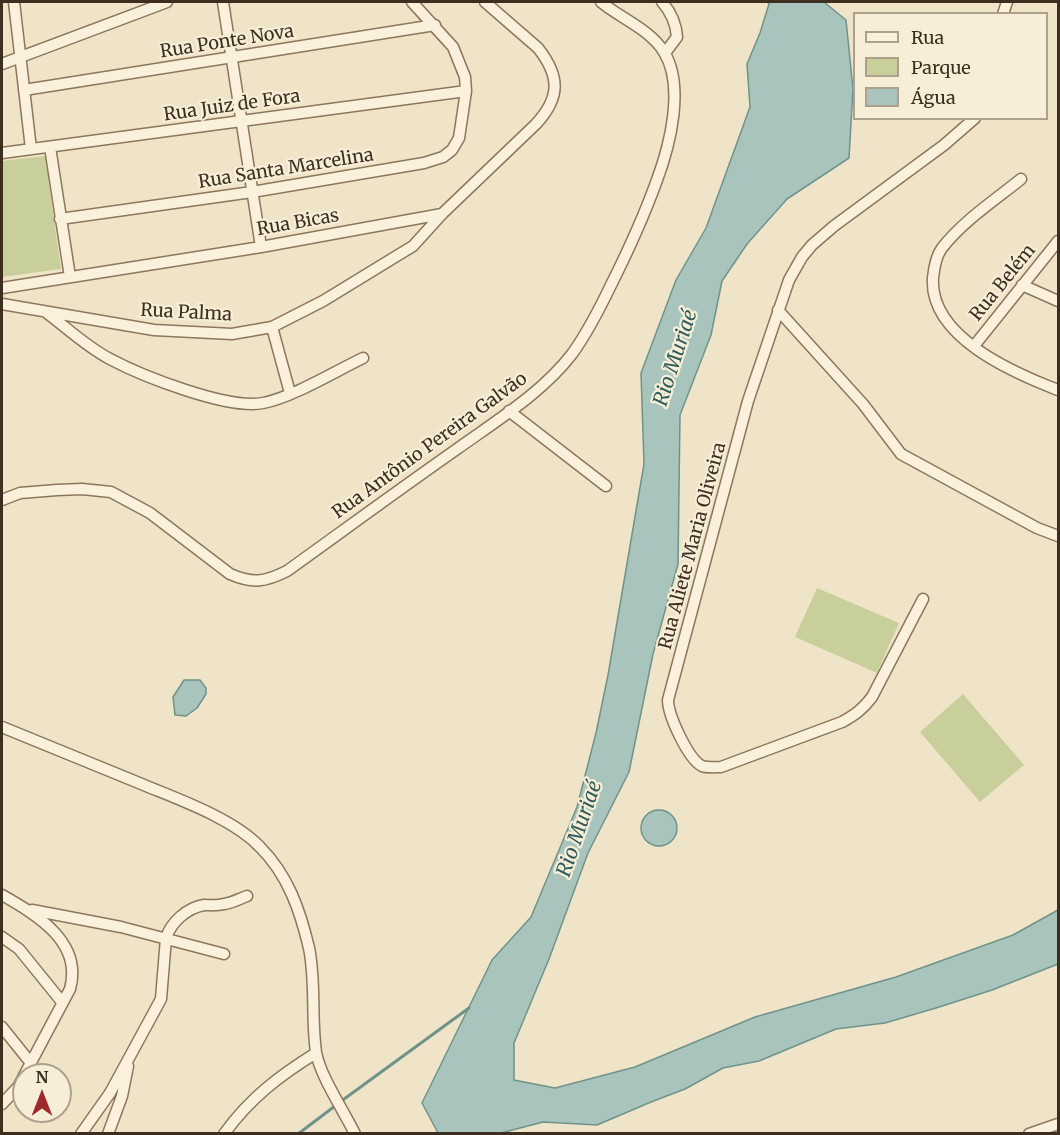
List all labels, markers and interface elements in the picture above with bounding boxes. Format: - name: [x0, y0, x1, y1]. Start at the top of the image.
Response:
- legend: [853, 12, 1048, 120]
- street label: Rua Ponte Nova: [159, 21, 295, 63]
- text: Rua: [911, 26, 944, 49]
- text: Parque: [911, 56, 971, 79]
- street label: Rua Juiz de Fora: [162, 86, 302, 126]
- text: Água: [911, 86, 956, 109]
- street label: Rua Santa Marcelina: [197, 144, 375, 194]
- street label: Rua Bicas: [255, 205, 341, 241]
- street label: Rua Belém: [966, 240, 1040, 326]
- street label: Rua Palma: [140, 300, 232, 326]
- water label: Rio Muriaé: [649, 307, 703, 409]
- street label: Rua Antônio Pereira Galvão: [329, 368, 531, 524]
- street label: Rua Aliete Maria Oliveira: [655, 440, 731, 652]
- water label: Rio Muriaé: [552, 778, 608, 880]
- north arrow: [12, 1063, 72, 1123]
- text: N: [36, 1067, 48, 1087]

